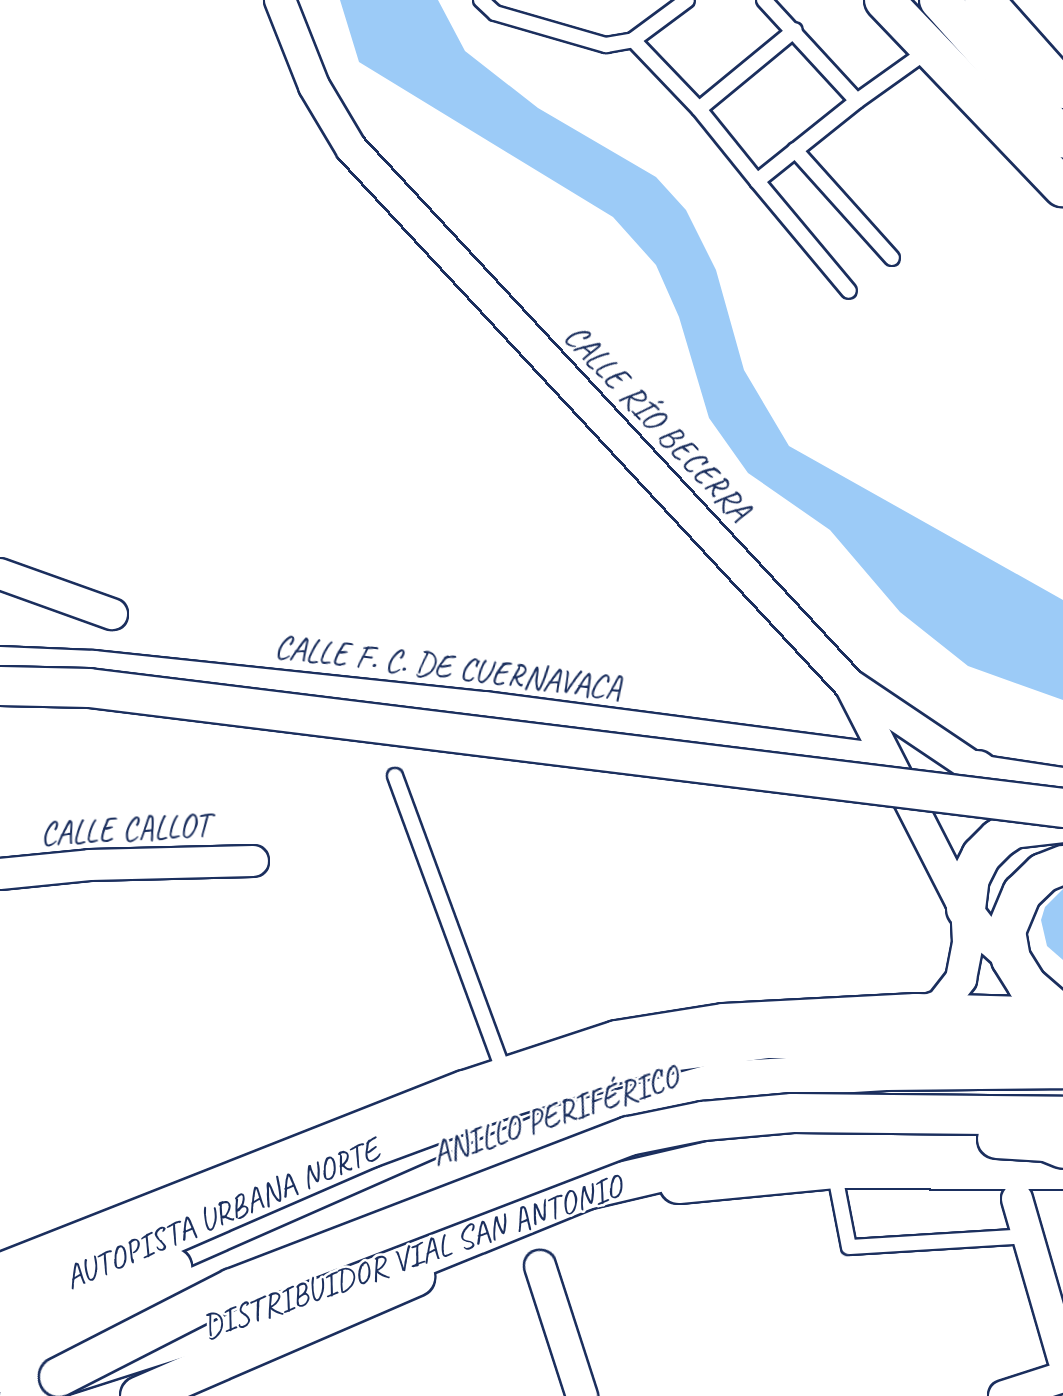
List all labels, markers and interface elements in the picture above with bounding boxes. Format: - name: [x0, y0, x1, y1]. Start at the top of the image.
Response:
- street label: CALLE RÍO BECERRA: [556, 316, 758, 530]
- street label: CALLE F. C. DE CUERNAVACA: [274, 627, 622, 709]
- street label: CALLE CALLOT: [40, 806, 210, 854]
- street label: ANILLO PERIFÉRICO: [427, 1057, 683, 1175]
- street label: AUTOPISTA URBANA NORTE: [58, 1129, 386, 1299]
- street label: DISTRIBUIDOR VIAL SAN ANTONIO: [196, 1166, 628, 1348]

